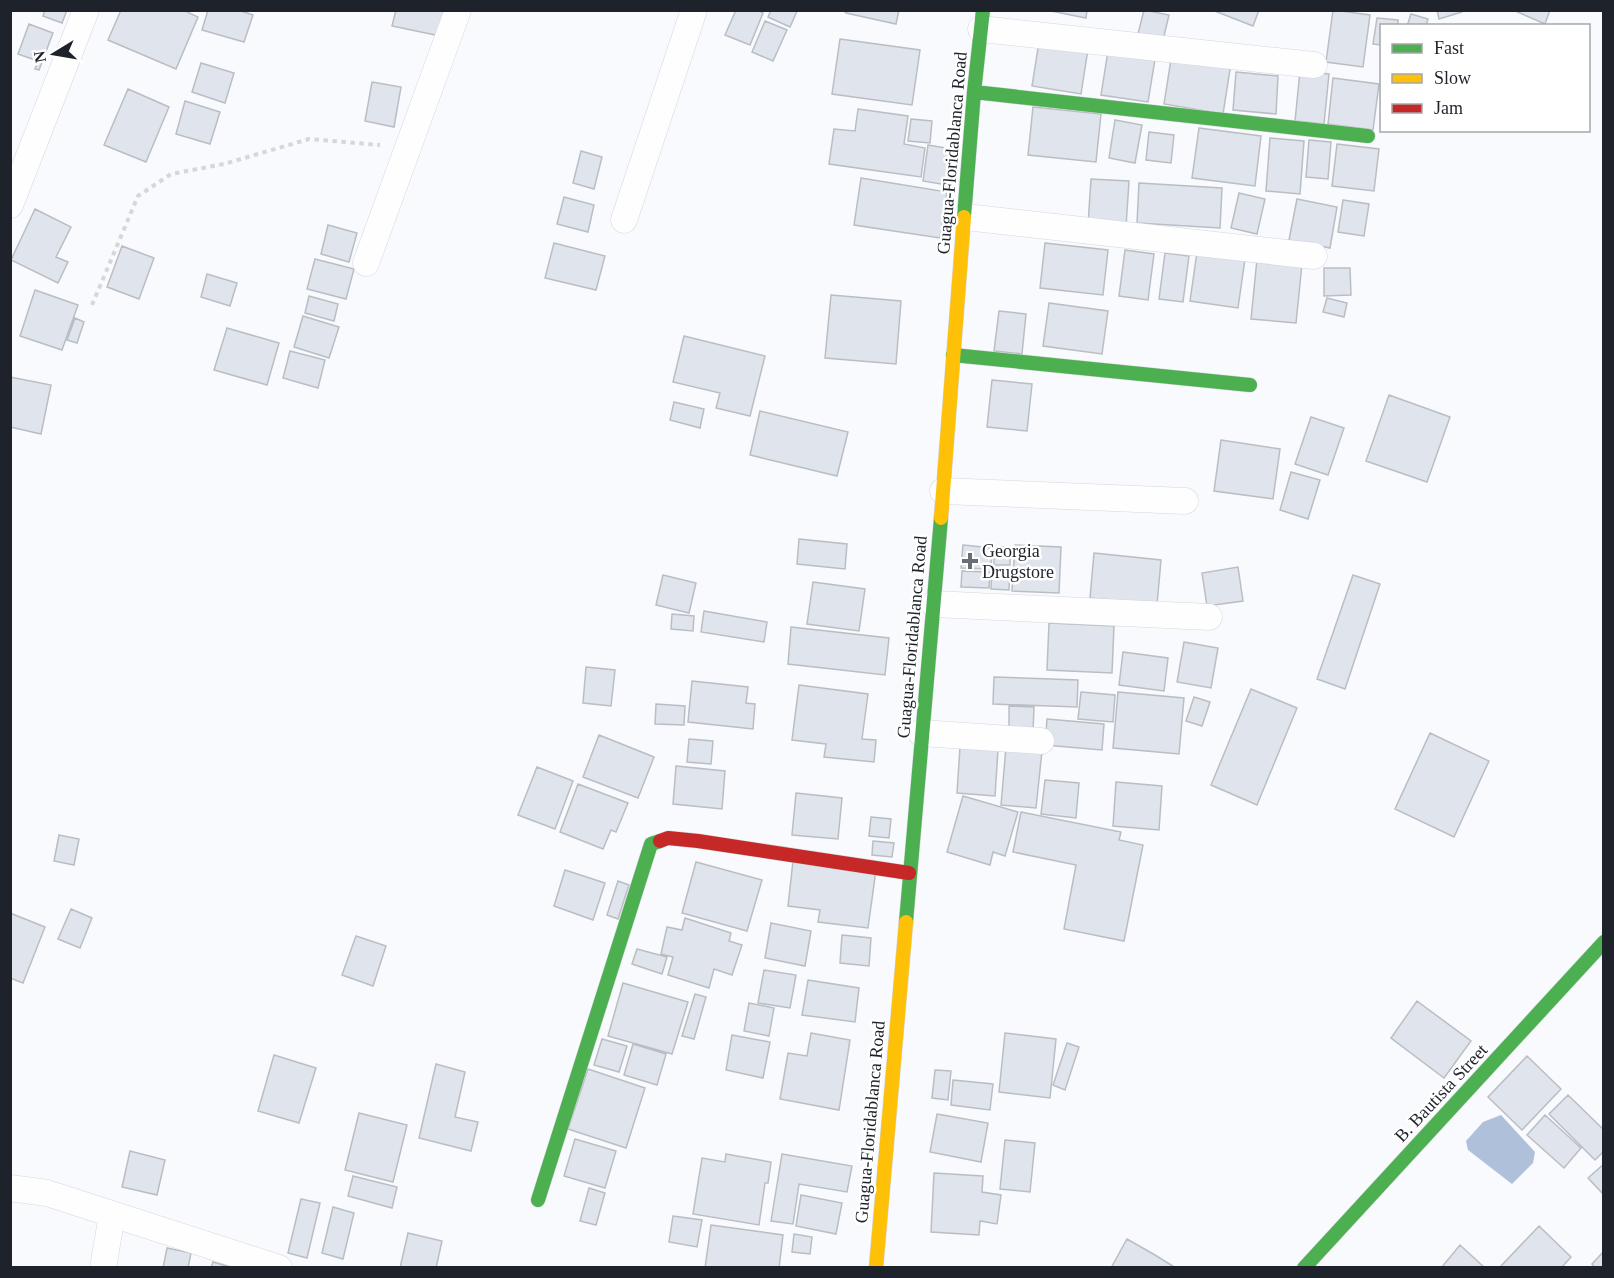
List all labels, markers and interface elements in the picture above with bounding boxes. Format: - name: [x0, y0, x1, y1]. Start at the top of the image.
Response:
- north arrow: [24, 24, 84, 84]
- legend: [1380, 24, 1590, 132]
- text: Fast: [1434, 38, 1464, 58]
- text: N: [30, 49, 49, 64]
- street label: Guagua-Floridablanca Road: [933, 51, 971, 255]
- text: Slow: [1434, 68, 1471, 88]
- text: Jam: [1434, 98, 1463, 118]
- street label: Guagua-Floridablanca Road: [893, 535, 931, 739]
- place label: Georgia Drugstore: [982, 541, 1054, 582]
- marker: Georgia Drugstore: [963, 554, 977, 568]
- street label: Guagua-Floridablanca Road: [851, 1020, 889, 1224]
- street label: B. Bautista Street: [1391, 1040, 1491, 1146]

